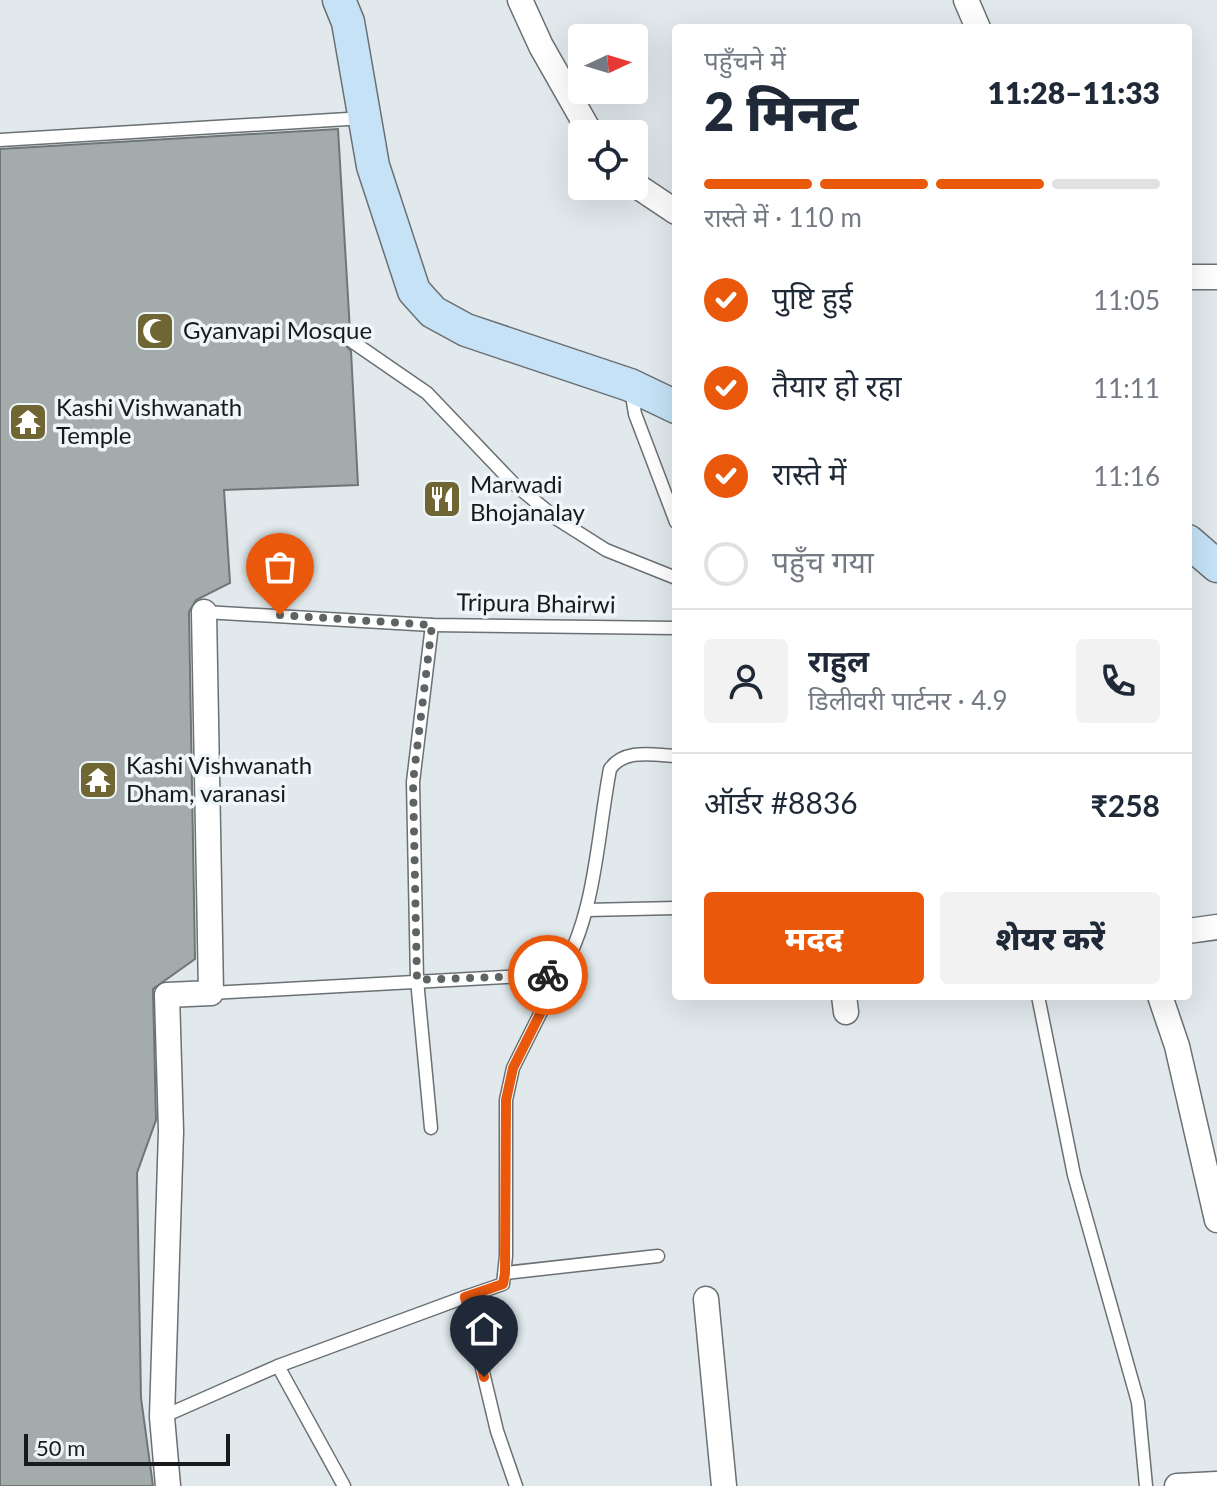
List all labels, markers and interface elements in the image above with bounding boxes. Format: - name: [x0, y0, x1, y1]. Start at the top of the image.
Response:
- north arrow: [568, 24, 648, 104]
- map controls: [568, 24, 648, 200]
- text: पहुँचने में: [704, 44, 786, 76]
- text: 11:28–11:33: [987, 74, 1160, 110]
- text: 2 मिनट: [704, 80, 858, 142]
- button: locate: [568, 120, 648, 200]
- text: रास्ते में · 110 m: [704, 201, 862, 233]
- icon: check: [704, 278, 748, 322]
- text: पुष्टि हुई: [772, 279, 853, 315]
- text: 11:05: [1093, 284, 1160, 316]
- mosque icon: Gyanvapi Mosque: [134, 310, 176, 352]
- place label: Gyanvapi Mosque: [183, 315, 372, 344]
- icon: check: [704, 366, 748, 410]
- text: तैयार हो रहा: [772, 367, 902, 403]
- text: 11:11: [1093, 372, 1160, 404]
- place label: Kashi Vishwanath Temple: [56, 392, 242, 449]
- temple icon: Kashi Vishwanath Temple: [7, 401, 49, 443]
- icon: check: [704, 454, 748, 498]
- text: रास्ते में: [772, 455, 846, 491]
- text: 11:16: [1093, 460, 1160, 492]
- place label: Marwadi Bhojanalay: [470, 469, 586, 526]
- restaurant icon: Marwadi Bhojanalay: [421, 478, 463, 520]
- pin: [246, 533, 314, 615]
- text: पहुँच गया: [772, 543, 874, 579]
- icon: bag: [258, 545, 302, 589]
- street label: Tripura Bhairwi: [456, 587, 616, 618]
- button: person: [704, 639, 788, 723]
- button: phone: [1076, 639, 1160, 723]
- text: राहुल: [808, 642, 869, 678]
- text: डिलीवरी पार्टनर · 4.9: [808, 684, 1008, 716]
- place label: Kashi Vishwanath Dham, varanasi: [126, 750, 312, 807]
- temple icon: Kashi Vishwanath Dham, varanasi: [77, 759, 119, 801]
- text: ऑर्डर #8836: [704, 784, 858, 820]
- text: ₹258: [1090, 787, 1160, 823]
- button: मदद: [704, 892, 924, 984]
- button: शेयर करें: [940, 892, 1160, 984]
- courier: [508, 935, 588, 1015]
- icon: bike: [526, 953, 570, 997]
- pin: [450, 1295, 518, 1377]
- icon: home: [462, 1307, 506, 1351]
- scale bar: [24, 1430, 230, 1466]
- text: 50 m: [36, 1434, 85, 1461]

